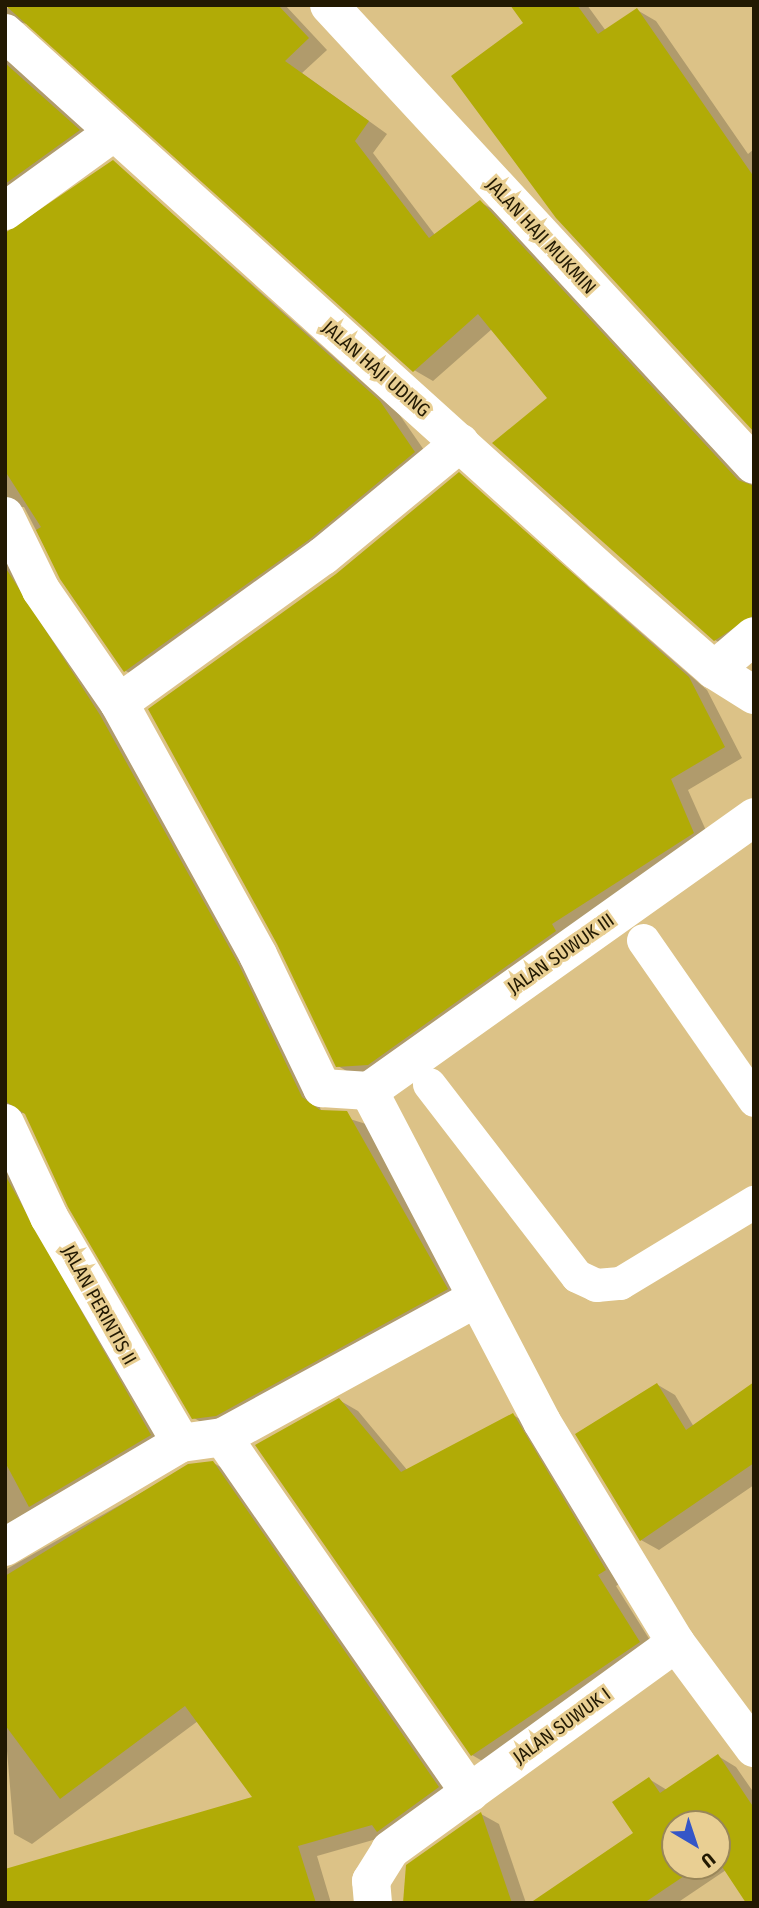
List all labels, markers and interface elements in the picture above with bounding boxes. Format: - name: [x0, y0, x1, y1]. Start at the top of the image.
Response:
- street label: JALAN HAJI MUKMIN: [481, 173, 601, 299]
- street label: JALAN HAJI UDING: [317, 316, 435, 422]
- street label: JALAN SUWUK III: [503, 909, 619, 999]
- street label: JALAN PERINTIS II: [57, 1241, 141, 1369]
- street label: JALAN SUWUK I: [509, 1683, 615, 1769]
- north arrow: [661, 1810, 731, 1880]
- text: U: [697, 1848, 720, 1873]

